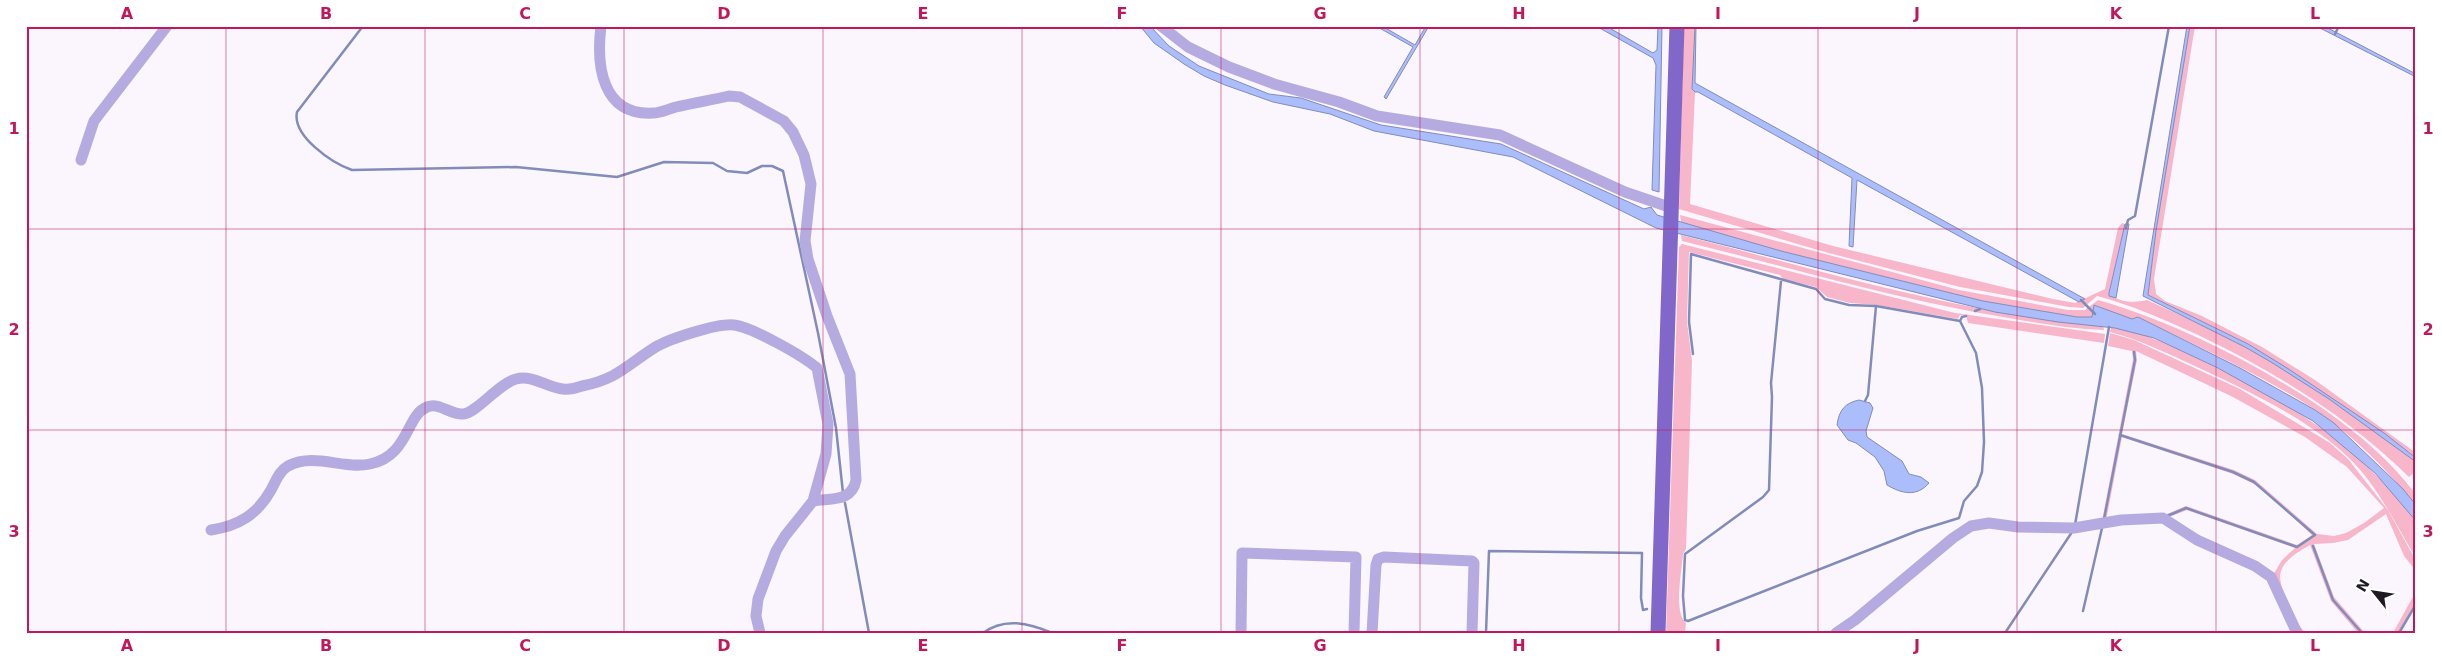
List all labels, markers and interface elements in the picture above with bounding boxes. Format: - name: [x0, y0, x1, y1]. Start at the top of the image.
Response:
- text: A: [121, 4, 134, 23]
- text: B: [320, 4, 332, 23]
- text: C: [519, 4, 531, 23]
- text: D: [717, 4, 731, 23]
- text: E: [918, 4, 928, 23]
- text: F: [1117, 4, 1127, 23]
- text: G: [1313, 4, 1327, 23]
- text: H: [1512, 4, 1526, 23]
- text: I: [1715, 4, 1721, 23]
- text: J: [1913, 4, 1920, 23]
- text: K: [2110, 4, 2123, 23]
- text: L: [2310, 4, 2320, 23]
- text: 1: [8, 119, 20, 138]
- text: 1: [2422, 119, 2434, 138]
- text: 2: [8, 320, 20, 339]
- text: 2: [2422, 320, 2434, 339]
- text: 3: [8, 522, 20, 541]
- text: 3: [2422, 522, 2434, 541]
- north arrow: [2350, 566, 2400, 616]
- text: N: [2353, 576, 2373, 595]
- text: A: [121, 636, 134, 655]
- text: B: [320, 636, 332, 655]
- text: C: [519, 636, 531, 655]
- text: D: [717, 636, 731, 655]
- text: E: [918, 636, 928, 655]
- text: F: [1117, 636, 1127, 655]
- text: G: [1313, 636, 1327, 655]
- text: H: [1512, 636, 1526, 655]
- text: I: [1715, 636, 1721, 655]
- text: J: [1913, 636, 1920, 655]
- text: K: [2110, 636, 2123, 655]
- text: L: [2310, 636, 2320, 655]

